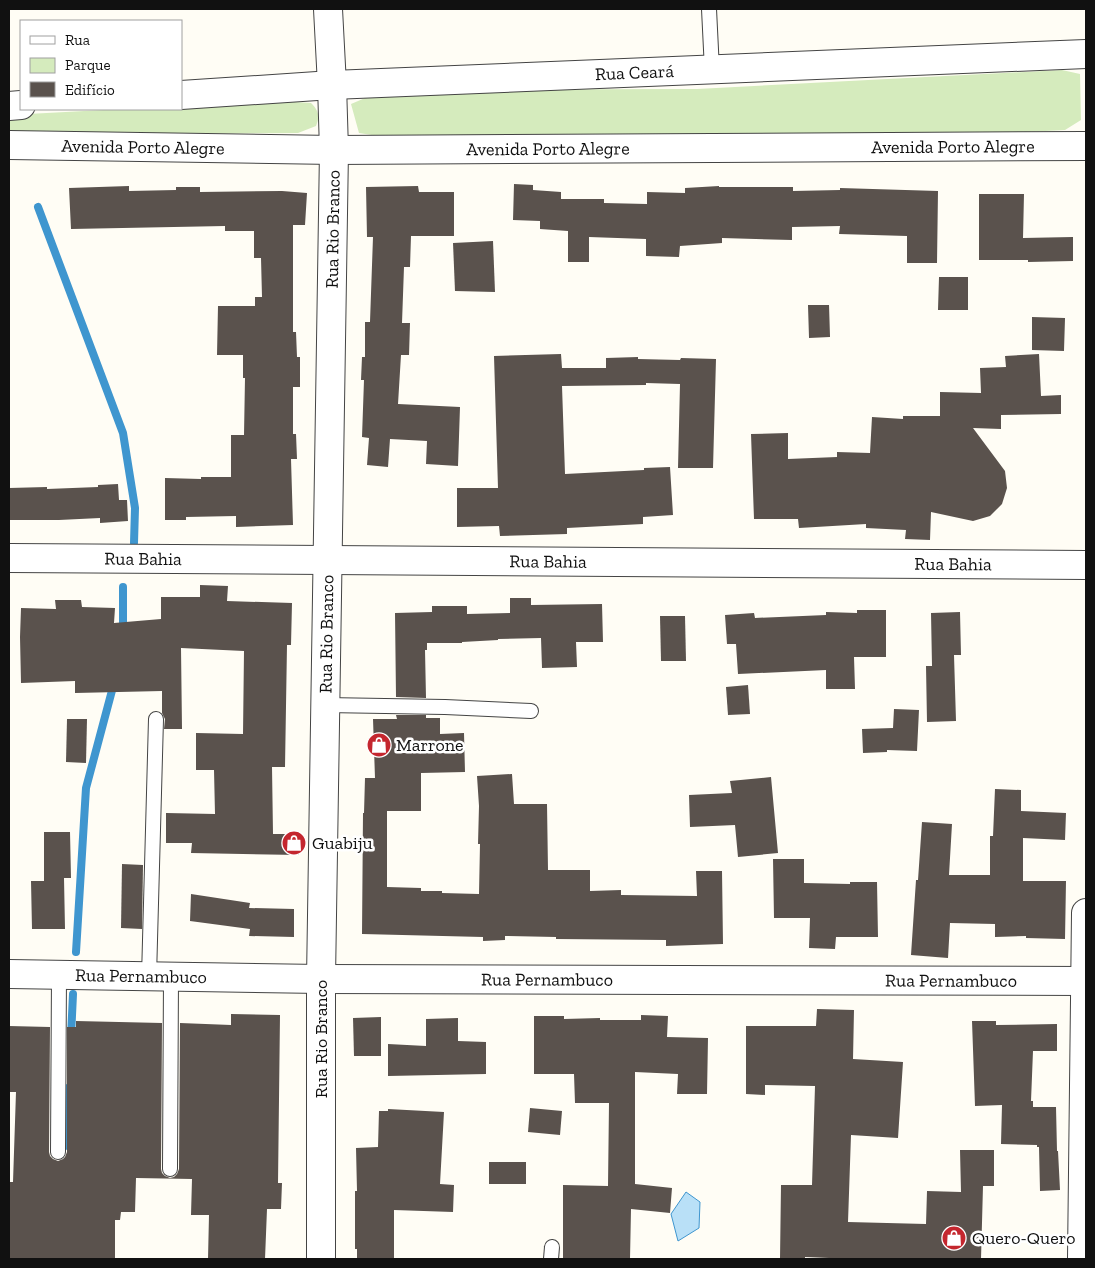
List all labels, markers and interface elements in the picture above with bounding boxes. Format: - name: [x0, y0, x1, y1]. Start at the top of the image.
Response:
- legend: [20, 20, 182, 110]
- text: Rua: [65, 31, 90, 49]
- text: Parque: [65, 56, 111, 74]
- street label: Rua Ceará: [594, 60, 675, 85]
- text: Edifício: [65, 81, 115, 99]
- street label: Avenida Porto Alegre: [61, 135, 225, 159]
- street label: Avenida Porto Alegre: [871, 135, 1035, 158]
- street label: Avenida Porto Alegre: [466, 137, 630, 160]
- street label: Rua Rio Branco: [321, 170, 345, 289]
- street label: Rua Bahia: [104, 548, 182, 570]
- street label: Rua Bahia: [509, 550, 587, 573]
- street label: Rua Bahia: [914, 553, 992, 575]
- street label: Rua Rio Branco: [314, 575, 338, 693]
- shop icon: Marrone: [366, 732, 392, 758]
- place label: Marrone: [396, 734, 464, 756]
- shop icon: Guabiju: [281, 830, 307, 856]
- place label: Guabiju: [312, 832, 373, 854]
- street label: Rua Pernambuco: [75, 964, 207, 988]
- street label: Rua Pernambuco: [481, 968, 613, 991]
- street label: Rua Pernambuco: [885, 969, 1017, 992]
- street label: Rua Rio Branco: [310, 980, 332, 1098]
- shop icon: Quero-Quero: [941, 1225, 967, 1251]
- place label: Quero-Quero: [972, 1227, 1075, 1249]

